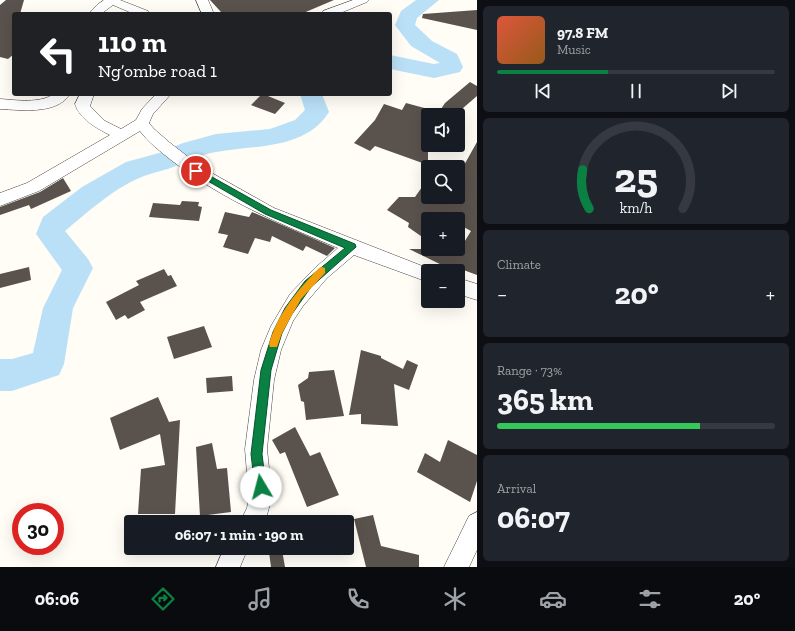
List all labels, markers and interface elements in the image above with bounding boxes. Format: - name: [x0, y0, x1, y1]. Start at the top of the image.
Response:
- text: 97.8 FM: [557, 24, 608, 42]
- text: 110 m: [98, 26, 167, 59]
- icon: left: [32, 28, 84, 80]
- text: Music: [557, 42, 591, 57]
- text: Ng’ombe road 1: [98, 60, 217, 82]
- icon: previous: [532, 80, 554, 102]
- icon: pause: [625, 80, 647, 102]
- icon: next: [718, 80, 740, 102]
- map controls: [421, 108, 465, 308]
- button: sound: [421, 108, 465, 152]
- text: 25: [614, 153, 658, 203]
- pin: [179, 154, 213, 188]
- icon: arrive: [185, 160, 207, 182]
- button: search: [421, 160, 465, 204]
- text: km/h: [620, 200, 652, 217]
- button: +: [421, 212, 465, 256]
- text: Climate: [497, 257, 541, 272]
- button: −: [421, 264, 465, 308]
- text: 20°: [614, 276, 659, 312]
- text: −: [497, 281, 507, 308]
- text: +: [766, 281, 775, 308]
- text: Range · 73%: [497, 363, 562, 378]
- text: 365 km: [497, 382, 593, 418]
- position arrow: [240, 466, 282, 508]
- text: Arrival: [497, 481, 536, 496]
- text: 06:07: [497, 500, 570, 536]
- speed limit sign: 30: [12, 503, 64, 555]
- text: 06:07 · 1 min · 190 m: [175, 526, 303, 544]
- icon: directions: [149, 585, 177, 613]
- icon: music: [246, 585, 274, 613]
- icon: phone: [344, 585, 372, 613]
- icon: climate: [441, 585, 469, 613]
- icon: car: [539, 585, 567, 613]
- icon: filters: [636, 585, 664, 613]
- text: 06:06: [35, 588, 79, 610]
- text: 20°: [734, 588, 760, 610]

